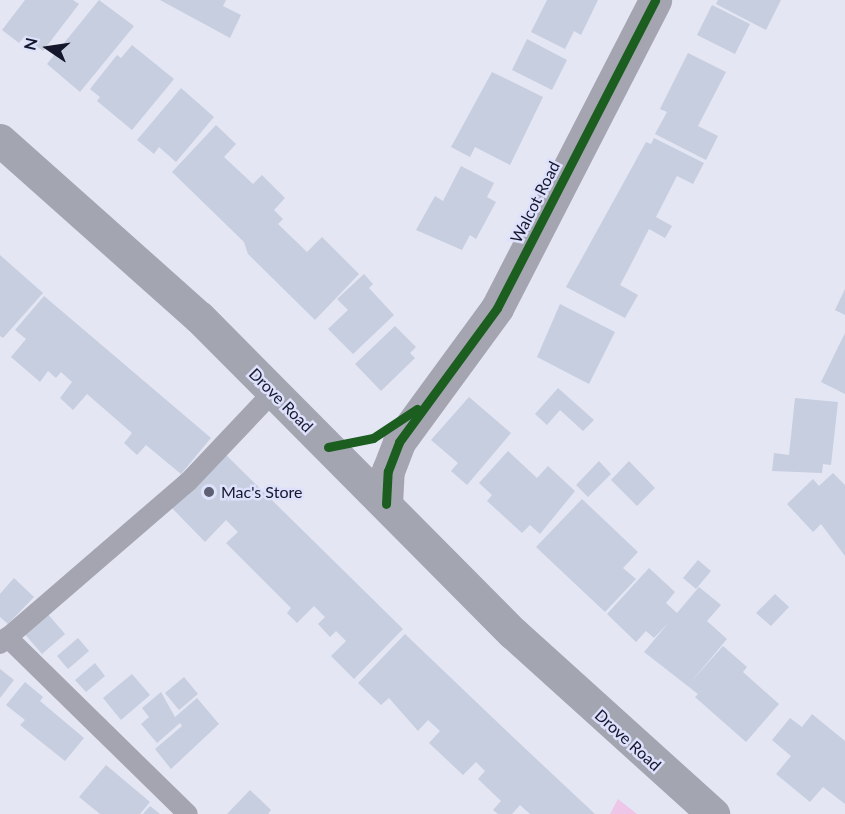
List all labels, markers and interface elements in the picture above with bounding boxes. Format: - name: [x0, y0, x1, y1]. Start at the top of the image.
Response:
- north arrow: [18, 18, 78, 78]
- text: N: [19, 36, 41, 52]
- street label: Walcot Road: [506, 158, 564, 246]
- street label: Drove Road: [245, 364, 317, 436]
- place label: Mac's Store: [221, 482, 302, 502]
- marker: Mac's Store: [202, 485, 216, 499]
- street label: Drove Road: [591, 705, 665, 775]

